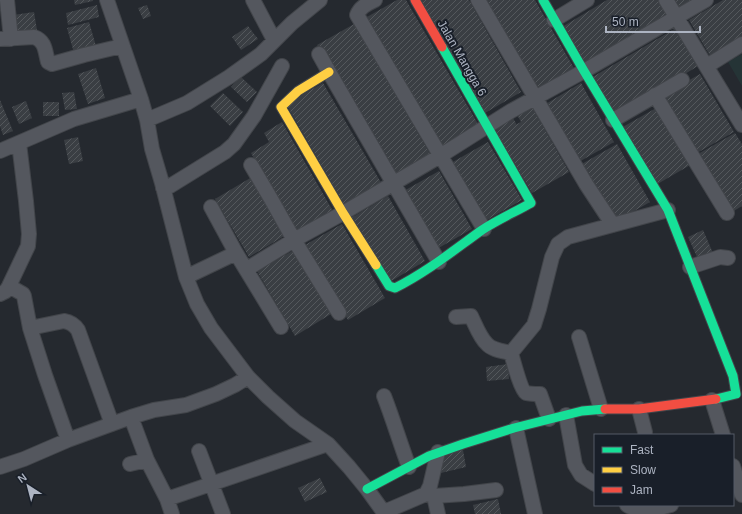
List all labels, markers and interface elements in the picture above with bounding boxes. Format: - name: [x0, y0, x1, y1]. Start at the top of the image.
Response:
- scale bar: [606, 8, 700, 34]
- text: 50 m: [612, 15, 639, 29]
- street label: Jalan Mangga 6: [435, 18, 490, 99]
- legend: [594, 434, 734, 506]
- text: Fast: [630, 443, 654, 457]
- text: Slow: [630, 463, 656, 477]
- north arrow: [8, 466, 48, 506]
- text: N: [15, 471, 29, 485]
- text: Jam: [630, 483, 653, 497]

